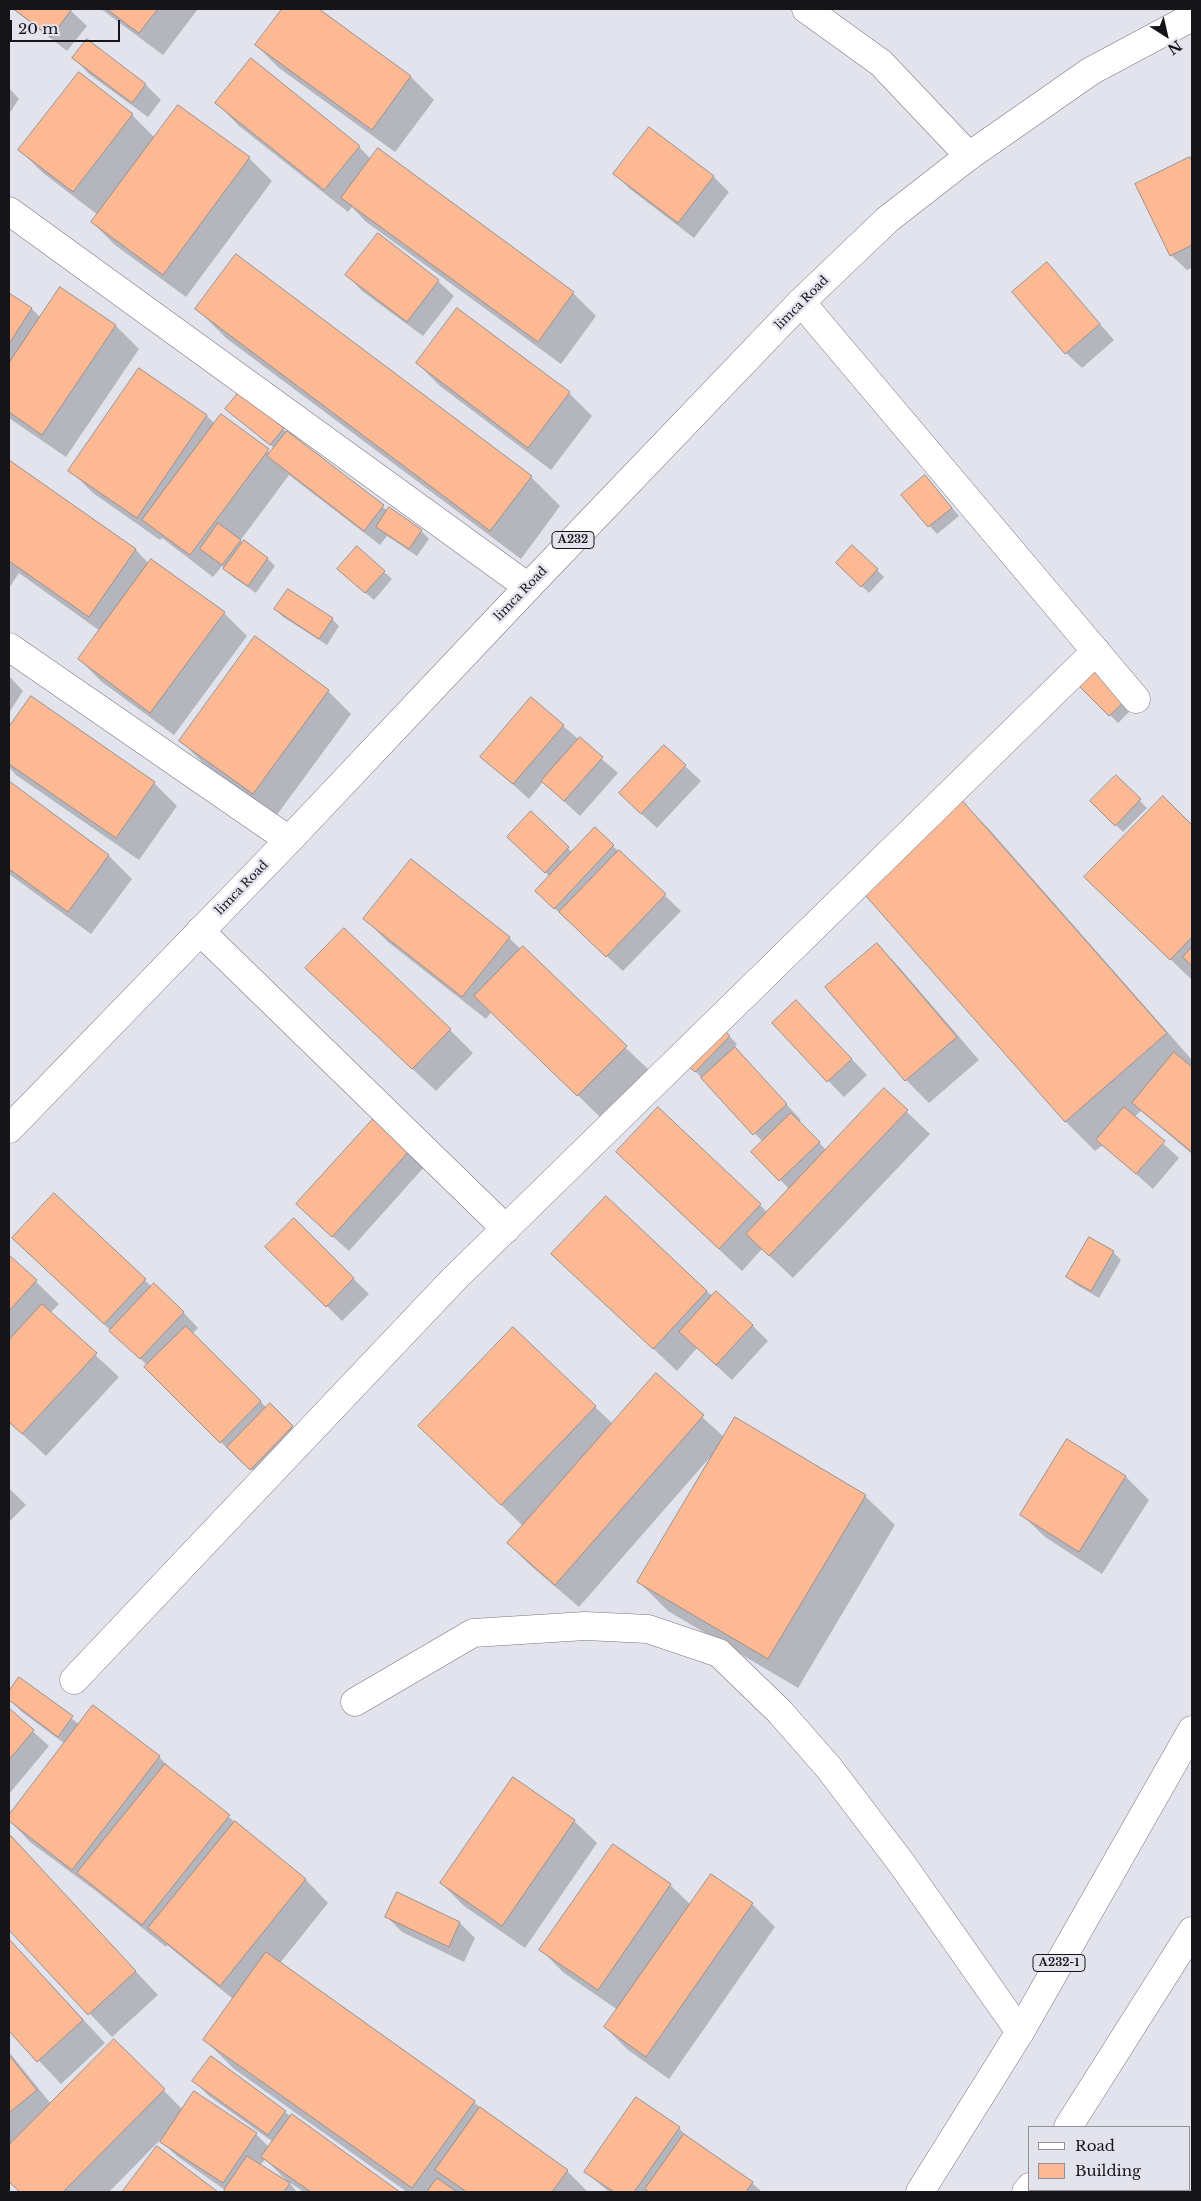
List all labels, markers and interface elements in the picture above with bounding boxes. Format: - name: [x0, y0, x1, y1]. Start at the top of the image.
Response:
- scale bar: [12, 10, 122, 42]
- north arrow: [1141, 10, 1191, 60]
- text: 20 m: [18, 19, 58, 38]
- text: N: [1164, 36, 1185, 58]
- street label: limca Road: [772, 273, 832, 333]
- road number: A232: [552, 532, 594, 548]
- street label: limca Road: [492, 564, 550, 624]
- street label: limca Road: [213, 858, 271, 918]
- road number: A232-1: [1033, 1955, 1085, 1972]
- legend: [1028, 2126, 1191, 2191]
- text: Road: [1075, 2136, 1115, 2155]
- text: Building: [1075, 2161, 1141, 2180]

